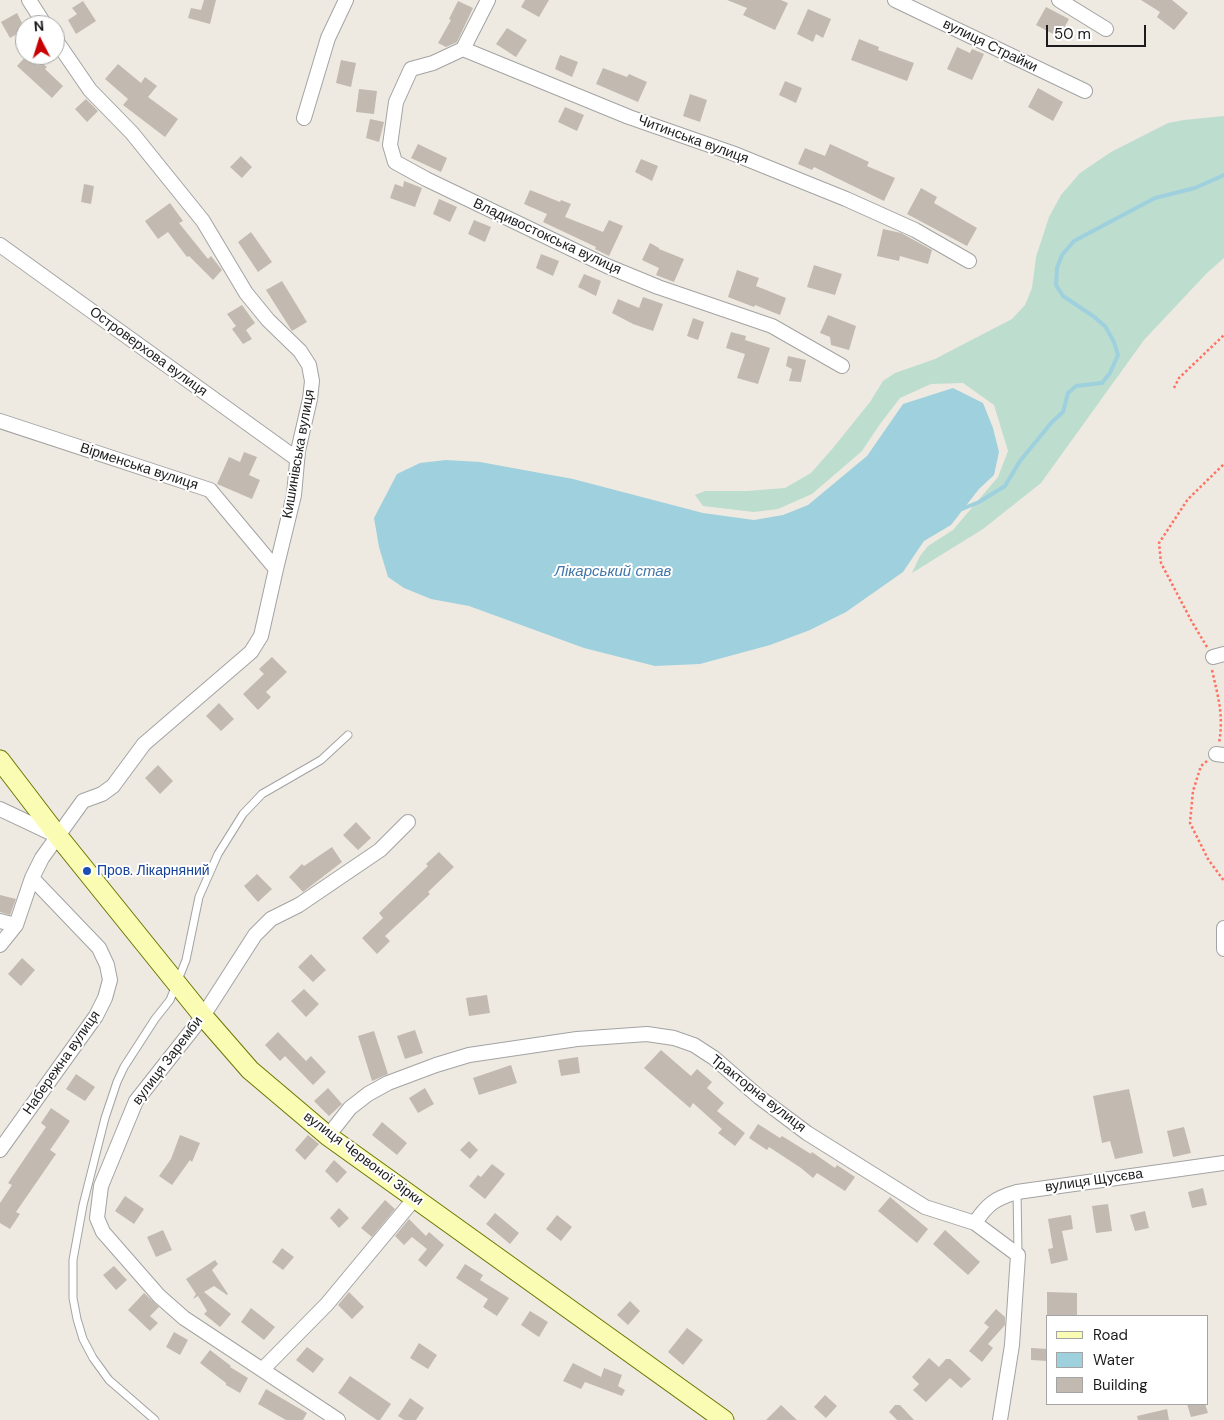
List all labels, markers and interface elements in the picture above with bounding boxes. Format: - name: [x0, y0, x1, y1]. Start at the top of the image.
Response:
- north arrow: [15, 15, 65, 65]
- scale bar: [1049, 15, 1149, 47]
- street label: вулиця Страйки: [940, 16, 1040, 76]
- text: N: [33, 17, 45, 35]
- text: 50 m: [1054, 24, 1091, 44]
- street label: Читинська вулиця: [635, 112, 751, 168]
- street label: Владивостокська вулиця: [470, 195, 624, 279]
- street label: Островерхова вулиця: [86, 304, 210, 400]
- street label: Кишинівська вулиця: [279, 388, 319, 520]
- street label: Вірменська вулиця: [78, 440, 200, 494]
- water label: Лікарський став: [555, 563, 671, 581]
- place label: Пров. Лікарняний: [97, 863, 210, 879]
- marker: Пров. Лікарняний: [81, 865, 93, 877]
- street label: Набережна вулиця: [20, 1008, 104, 1118]
- street label: вулиця Заремби: [129, 1014, 207, 1108]
- street label: Тракторна вулиця: [707, 1052, 809, 1136]
- street label: вулиця Червоної Зірки: [300, 1108, 426, 1210]
- street label: вулиця Щусєва: [1044, 1166, 1144, 1196]
- legend: [1046, 1315, 1209, 1405]
- text: Road: [1093, 1325, 1128, 1345]
- text: Water: [1093, 1350, 1134, 1370]
- text: Building: [1093, 1375, 1148, 1395]

